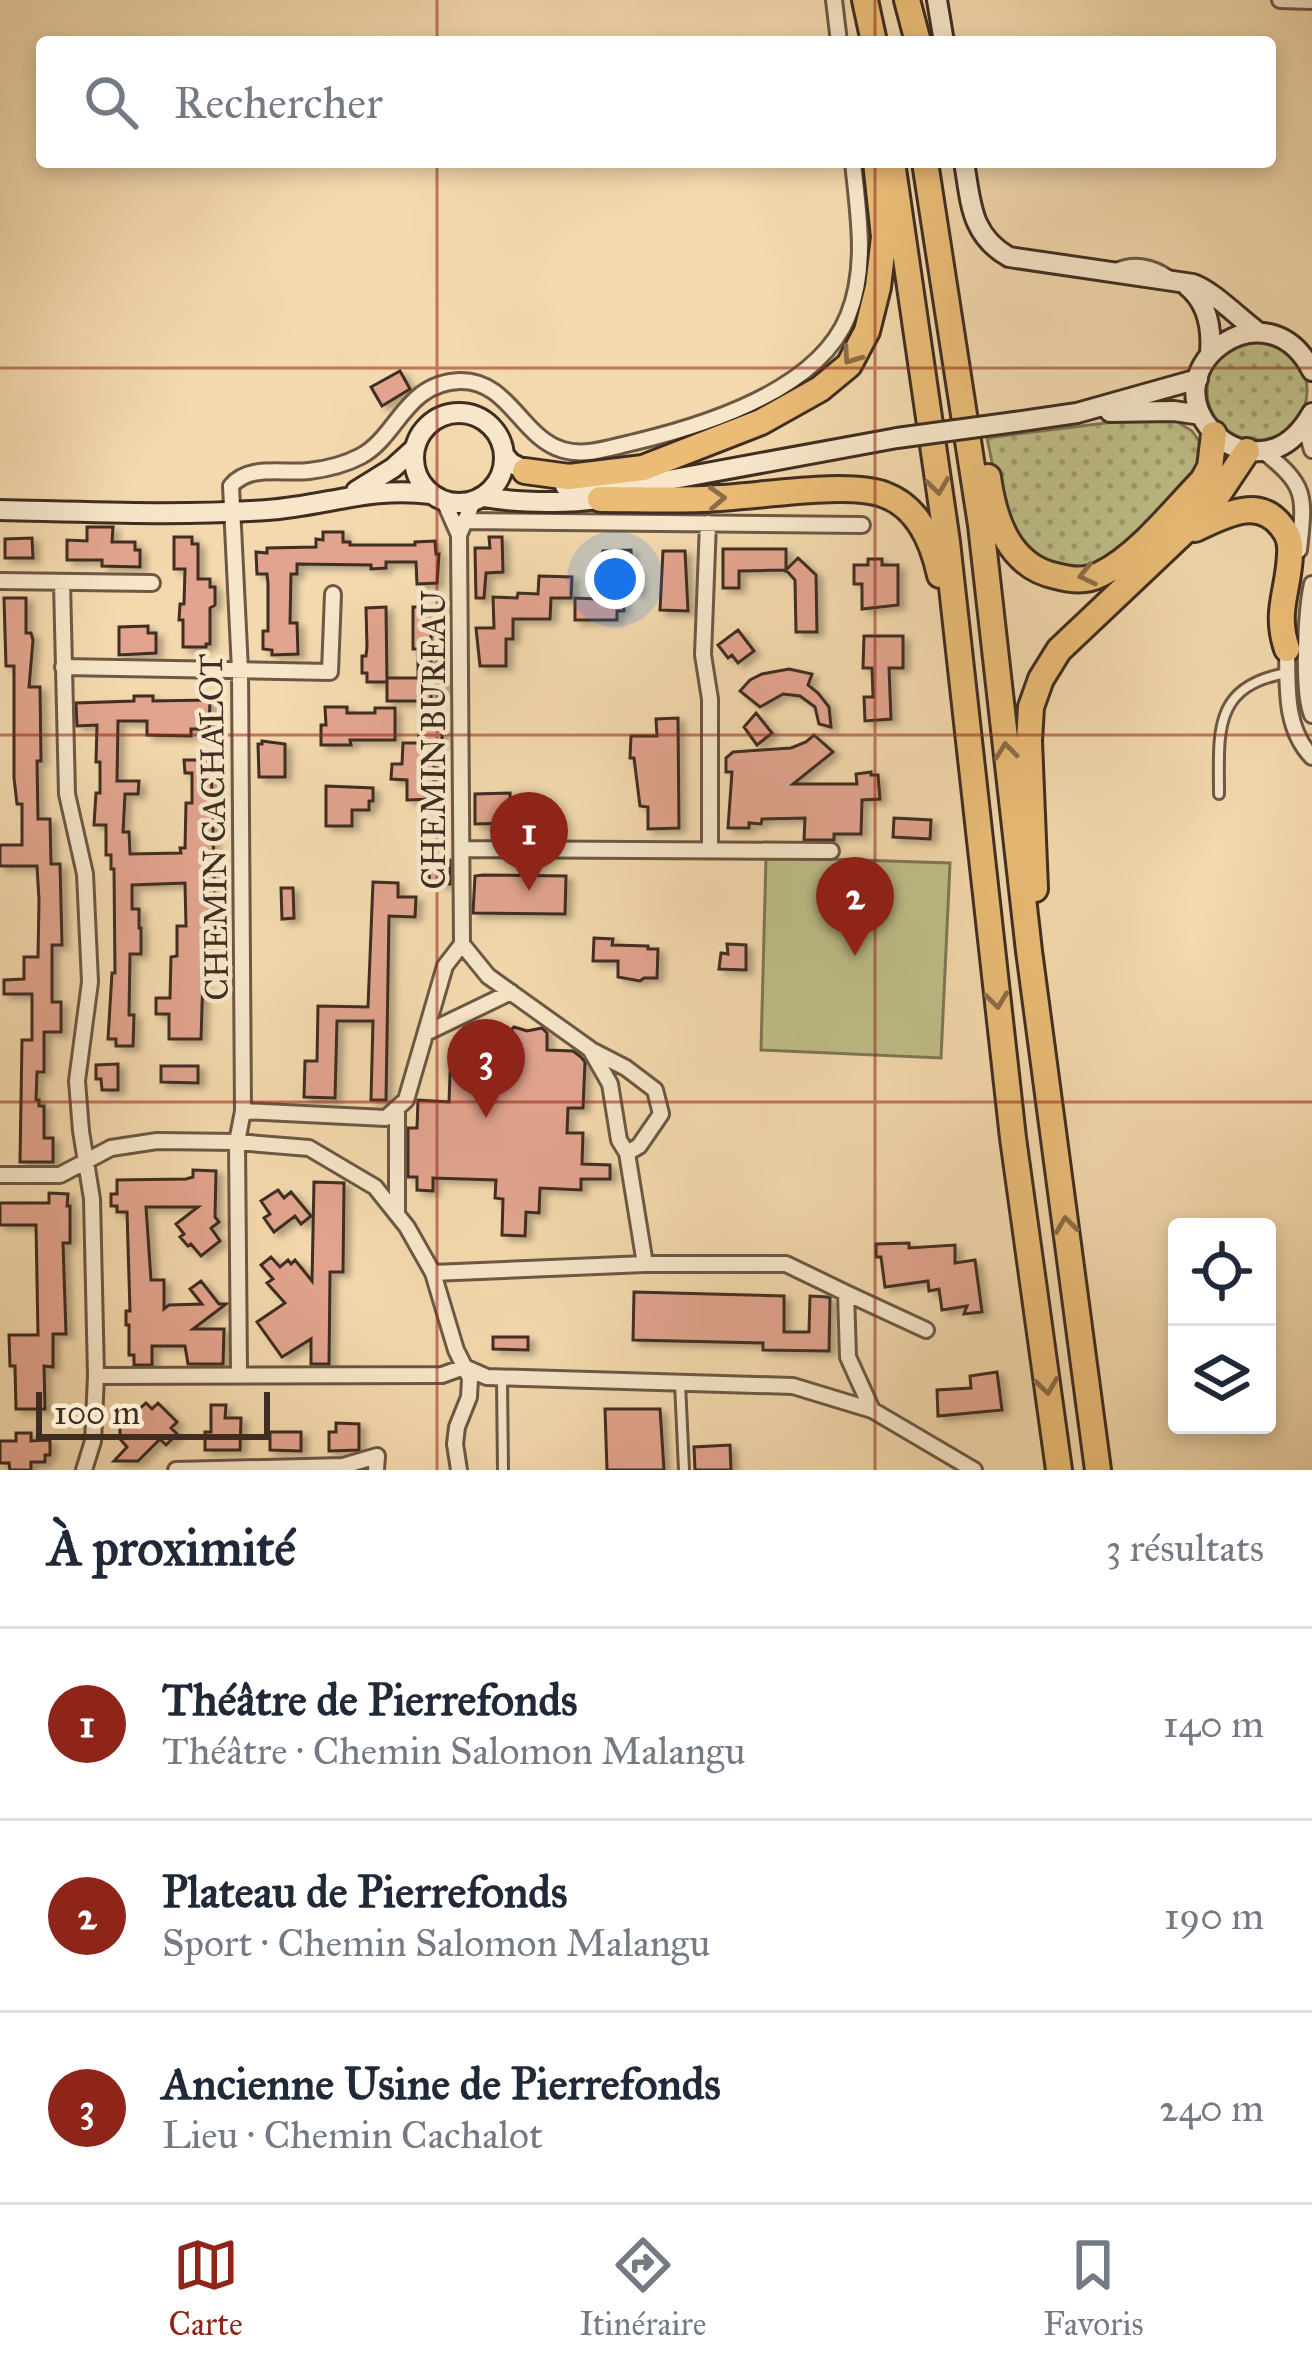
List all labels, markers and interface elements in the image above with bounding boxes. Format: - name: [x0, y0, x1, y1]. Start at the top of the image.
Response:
- search box: [36, 36, 1276, 168]
- icon: search: [78, 69, 144, 135]
- text: Rechercher: [174, 75, 383, 130]
- one-way arrow: [843, 343, 865, 365]
- one-way arrow: [925, 476, 951, 495]
- one-way arrow: [708, 485, 727, 511]
- your location: [585, 549, 645, 609]
- one-way arrow: [1077, 561, 1098, 586]
- street label: CHEMIN BUREAU: [414, 589, 454, 890]
- street label: CHEMIN CACHALOT: [191, 653, 237, 1001]
- one-way arrow: [994, 741, 1020, 761]
- pin: 1: [490, 792, 568, 891]
- pin: 2: [816, 857, 894, 956]
- one-way arrow: [984, 991, 1009, 1010]
- pin: 3: [447, 1019, 525, 1118]
- one-way arrow: [1053, 1215, 1079, 1235]
- map controls: [1168, 1218, 1276, 1434]
- button: locate: [1168, 1218, 1276, 1326]
- button: layers: [1168, 1326, 1276, 1434]
- one-way arrow: [1034, 1377, 1060, 1396]
- scale bar: [36, 1386, 270, 1439]
- text: 100 m: [54, 1393, 140, 1433]
- text: À proximité: [48, 1517, 296, 1579]
- text: 3 résultats: [1106, 1524, 1264, 1572]
- text: Théâtre de Pierrefonds: [162, 1672, 577, 1727]
- text: 1: [79, 1700, 95, 1748]
- text: 140 m: [1163, 1700, 1264, 1748]
- text: Théâtre · Chemin Salomon Malangu: [162, 1727, 745, 1775]
- text: Plateau de Pierrefonds: [162, 1864, 567, 1919]
- text: 2: [77, 1892, 97, 1940]
- text: 190 m: [1164, 1892, 1264, 1940]
- text: Sport · Chemin Salomon Malangu: [162, 1919, 710, 1967]
- text: Ancienne Usine de Pierrefonds: [162, 2056, 721, 2111]
- text: 3: [79, 2084, 95, 2132]
- text: 240 m: [1159, 2084, 1264, 2132]
- text: Lieu · Chemin Cachalot: [162, 2111, 543, 2159]
- tab: Carte: [168, 2232, 243, 2344]
- tab: Itinéraire: [579, 2232, 707, 2344]
- tab: Favoris: [1043, 2232, 1144, 2344]

